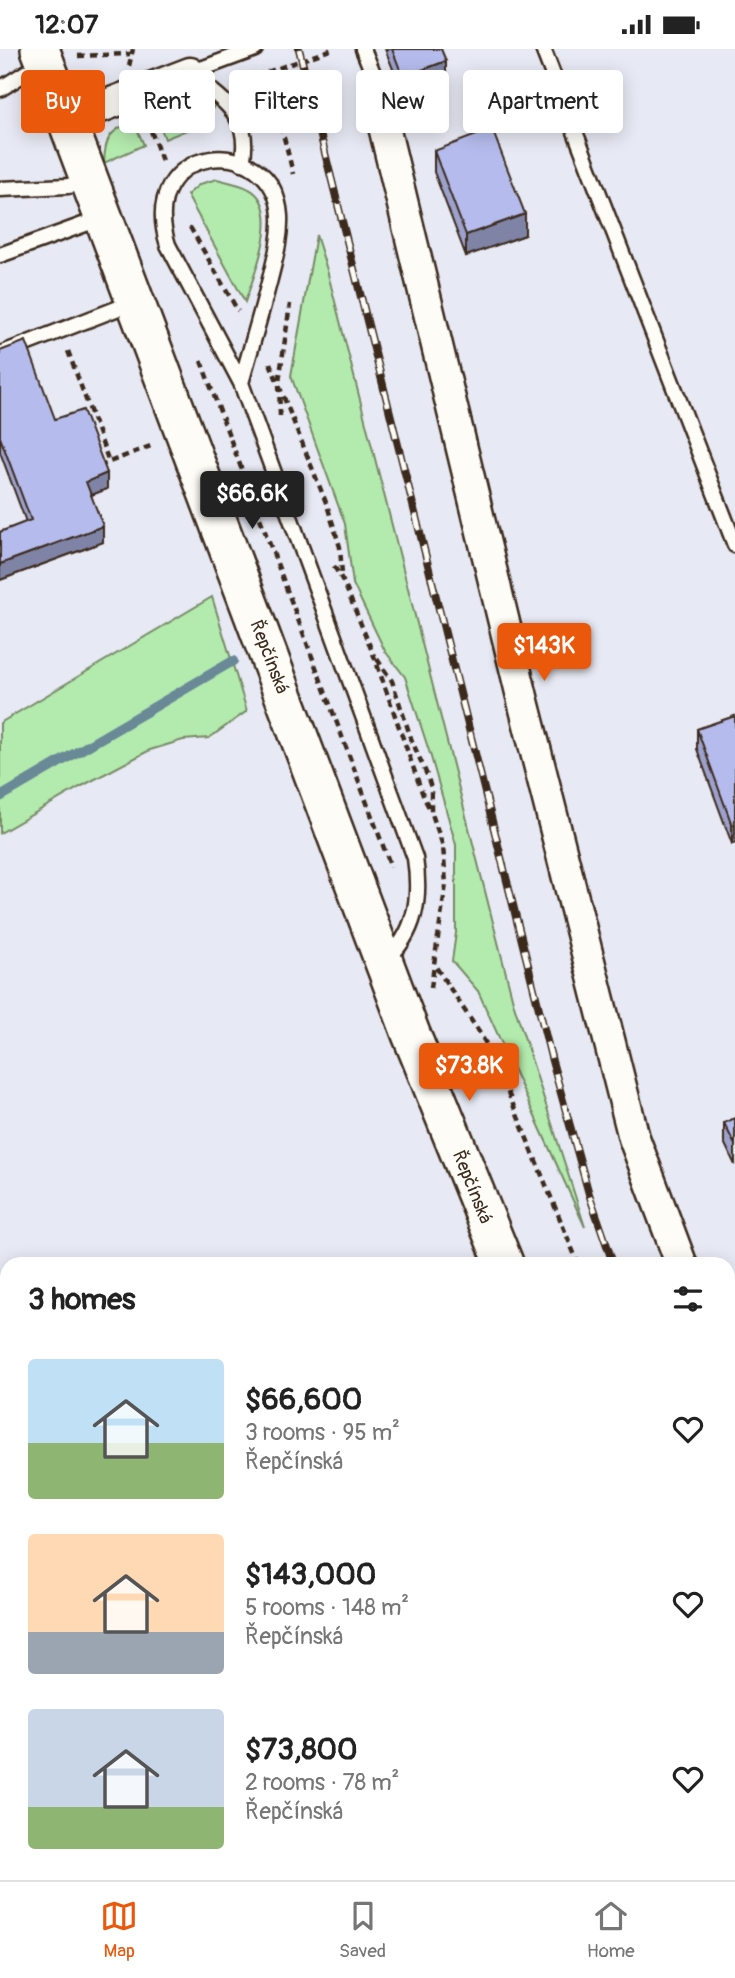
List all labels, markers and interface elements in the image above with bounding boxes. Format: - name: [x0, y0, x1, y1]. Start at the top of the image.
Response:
- text: 12:07: [35, 9, 98, 41]
- chip: Buy: [21, 70, 105, 133]
- chip: Rent: [119, 70, 215, 133]
- chip: Filters: [229, 70, 342, 133]
- chip: New: [356, 70, 449, 133]
- chip: Apartment: [463, 70, 623, 133]
- pin: $66.6K: [195, 471, 309, 531]
- text: $66.6K: [216, 479, 288, 508]
- street label: Řepčínská: [244, 617, 294, 697]
- pin: $143K: [495, 623, 593, 683]
- text: $143K: [513, 631, 575, 660]
- pin: $73.8K: [412, 1044, 526, 1103]
- text: $73.8K: [435, 1051, 503, 1080]
- street label: Řepčínská: [447, 1147, 497, 1227]
- icon: filters: [669, 1280, 707, 1318]
- text: 3 homes: [28, 1281, 135, 1318]
- text: $66,600: [245, 1381, 362, 1418]
- icon: home: [84, 1387, 168, 1471]
- icon: heart: [669, 1410, 707, 1448]
- text: 3 rooms · 95 m²: [245, 1418, 400, 1447]
- text: Řepčínská: [245, 1447, 343, 1476]
- text: $143,000: [245, 1556, 376, 1593]
- icon: home: [84, 1562, 168, 1646]
- icon: heart: [669, 1585, 707, 1623]
- text: 5 rooms · 148 m²: [245, 1593, 409, 1622]
- text: Řepčínská: [245, 1622, 343, 1651]
- text: $73,800: [245, 1731, 358, 1768]
- icon: home: [84, 1737, 168, 1821]
- icon: heart: [669, 1760, 707, 1798]
- text: 2 rooms · 78 m²: [245, 1768, 399, 1797]
- text: Řepčínská: [245, 1797, 343, 1826]
- tab: Map: [100, 1897, 138, 1963]
- tab: Saved: [339, 1897, 386, 1963]
- tab: Home: [587, 1897, 635, 1963]

